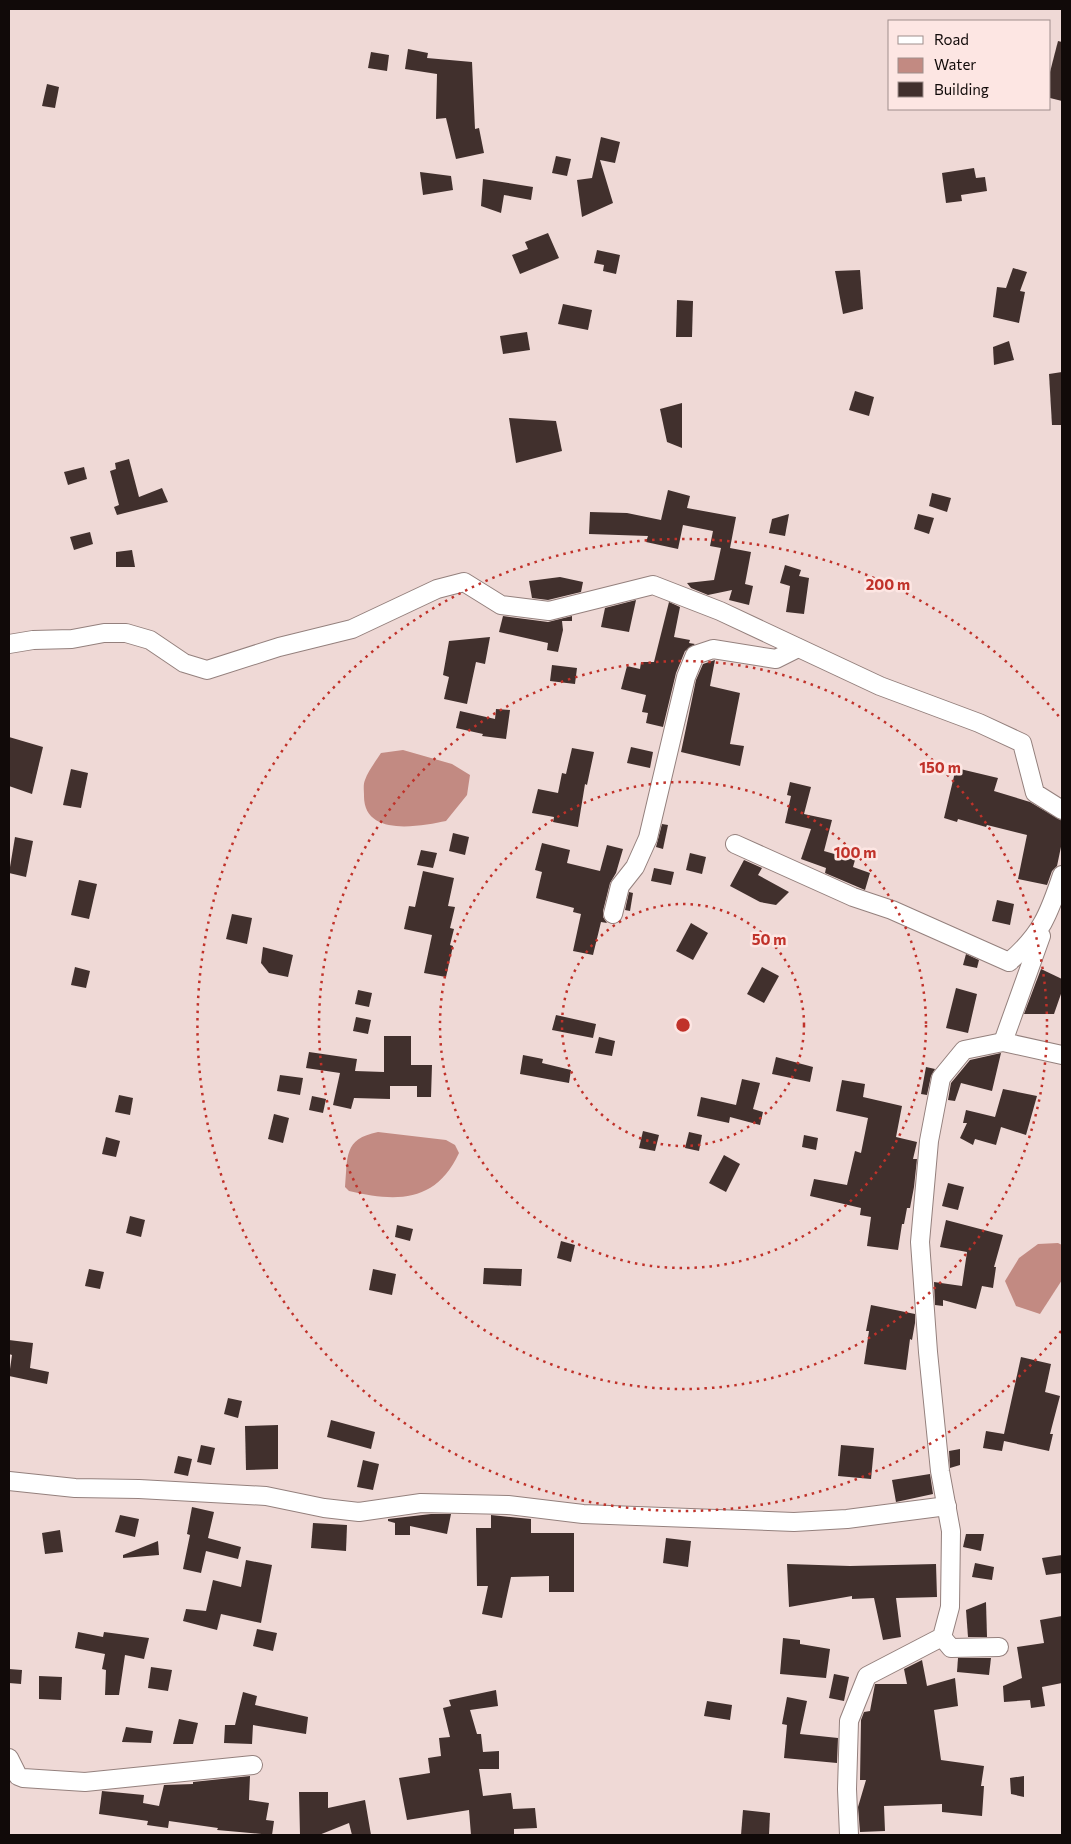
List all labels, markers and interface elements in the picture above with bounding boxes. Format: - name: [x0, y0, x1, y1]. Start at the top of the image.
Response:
- legend: [888, 20, 1051, 110]
- text: Road: [934, 30, 969, 48]
- text: Water: [934, 55, 976, 73]
- text: Building: [934, 80, 989, 98]
- text: 200 m: [866, 575, 910, 593]
- text: 150 m: [919, 758, 961, 776]
- text: 100 m: [834, 843, 876, 861]
- text: 50 m: [752, 930, 786, 948]
- centre of rings: [674, 1016, 692, 1034]

